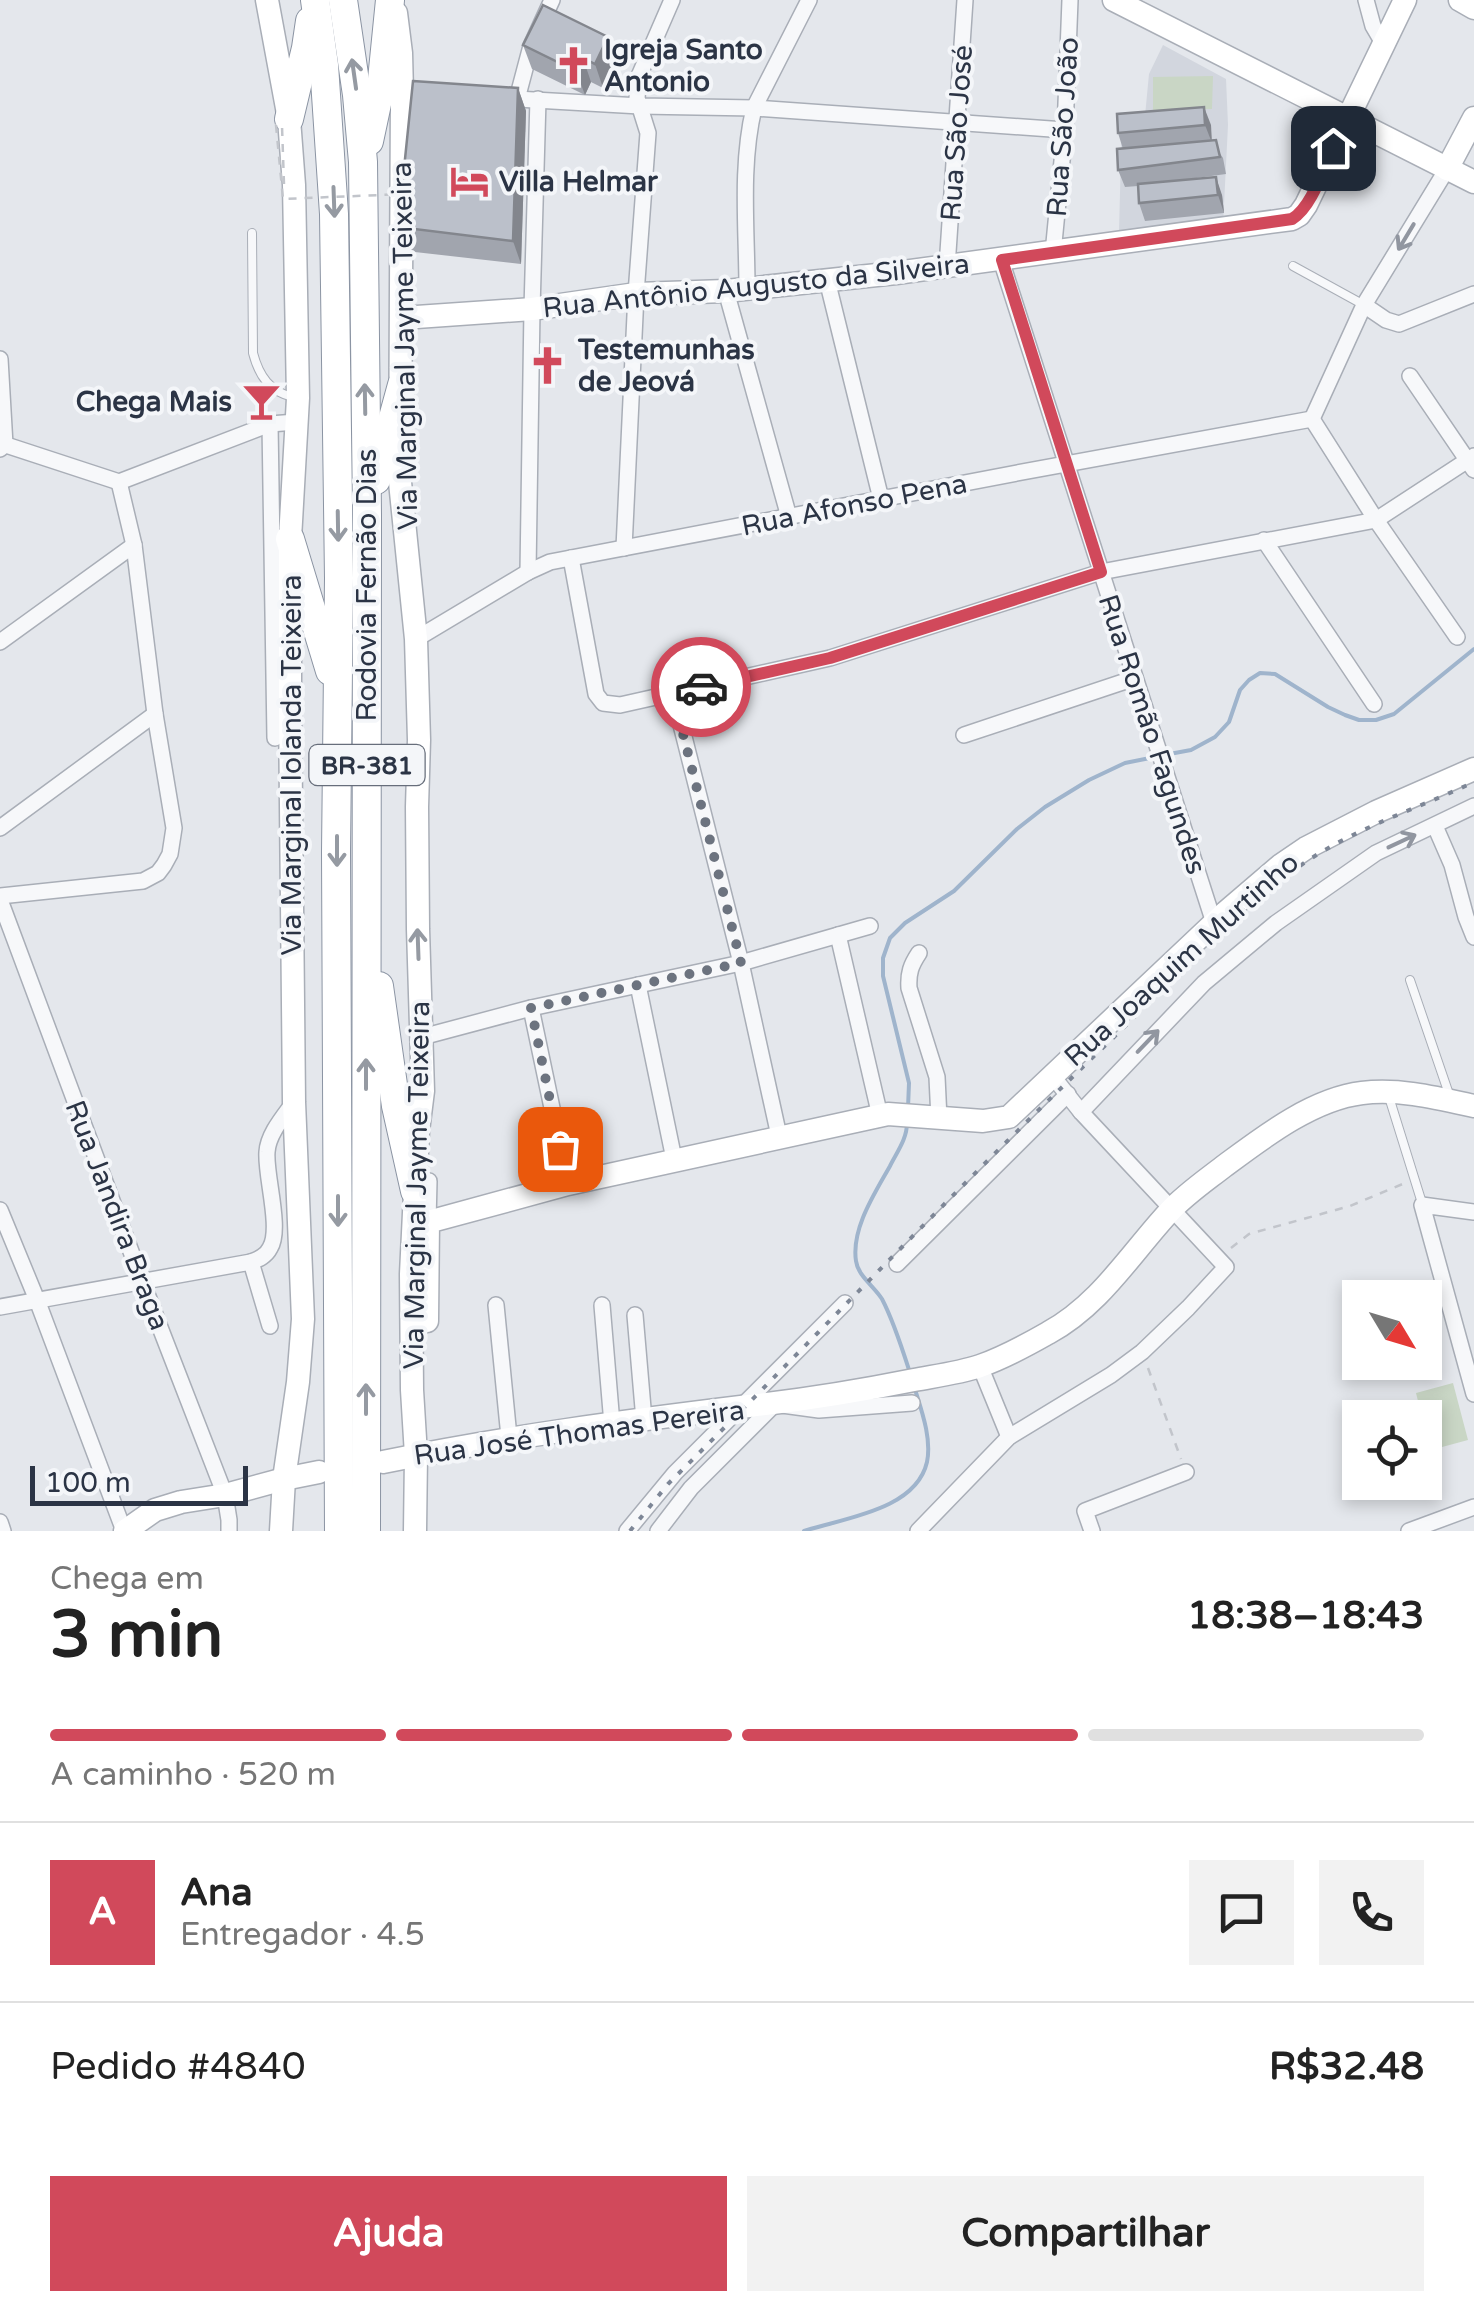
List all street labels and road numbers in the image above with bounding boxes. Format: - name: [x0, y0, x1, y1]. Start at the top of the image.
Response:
- street label: Rua São João: [1040, 36, 1086, 218]
- street label: Rua São José: [934, 44, 980, 222]
- street label: Via Marginal Jayme Teixeira: [385, 161, 425, 530]
- street label: Rua Antônio Augusto da Silveira: [541, 247, 971, 325]
- street label: Rodovia Fernão Dias: [350, 449, 384, 721]
- street label: Rua Afonso Pena: [739, 466, 970, 544]
- street label: Via Marginal Iolanda Teixeira: [275, 574, 309, 956]
- street label: Rua Romão Fagundes: [1091, 590, 1213, 878]
- road number: BR-381: [310, 745, 424, 785]
- street label: Rua Joaquim Murtinho: [1057, 845, 1306, 1074]
- street label: Via Marginal Jayme Teixeira: [397, 1001, 437, 1370]
- street label: Rua Jandira Braga: [58, 1096, 177, 1335]
- street label: Rua José Thomas Pereira: [412, 1393, 747, 1473]

